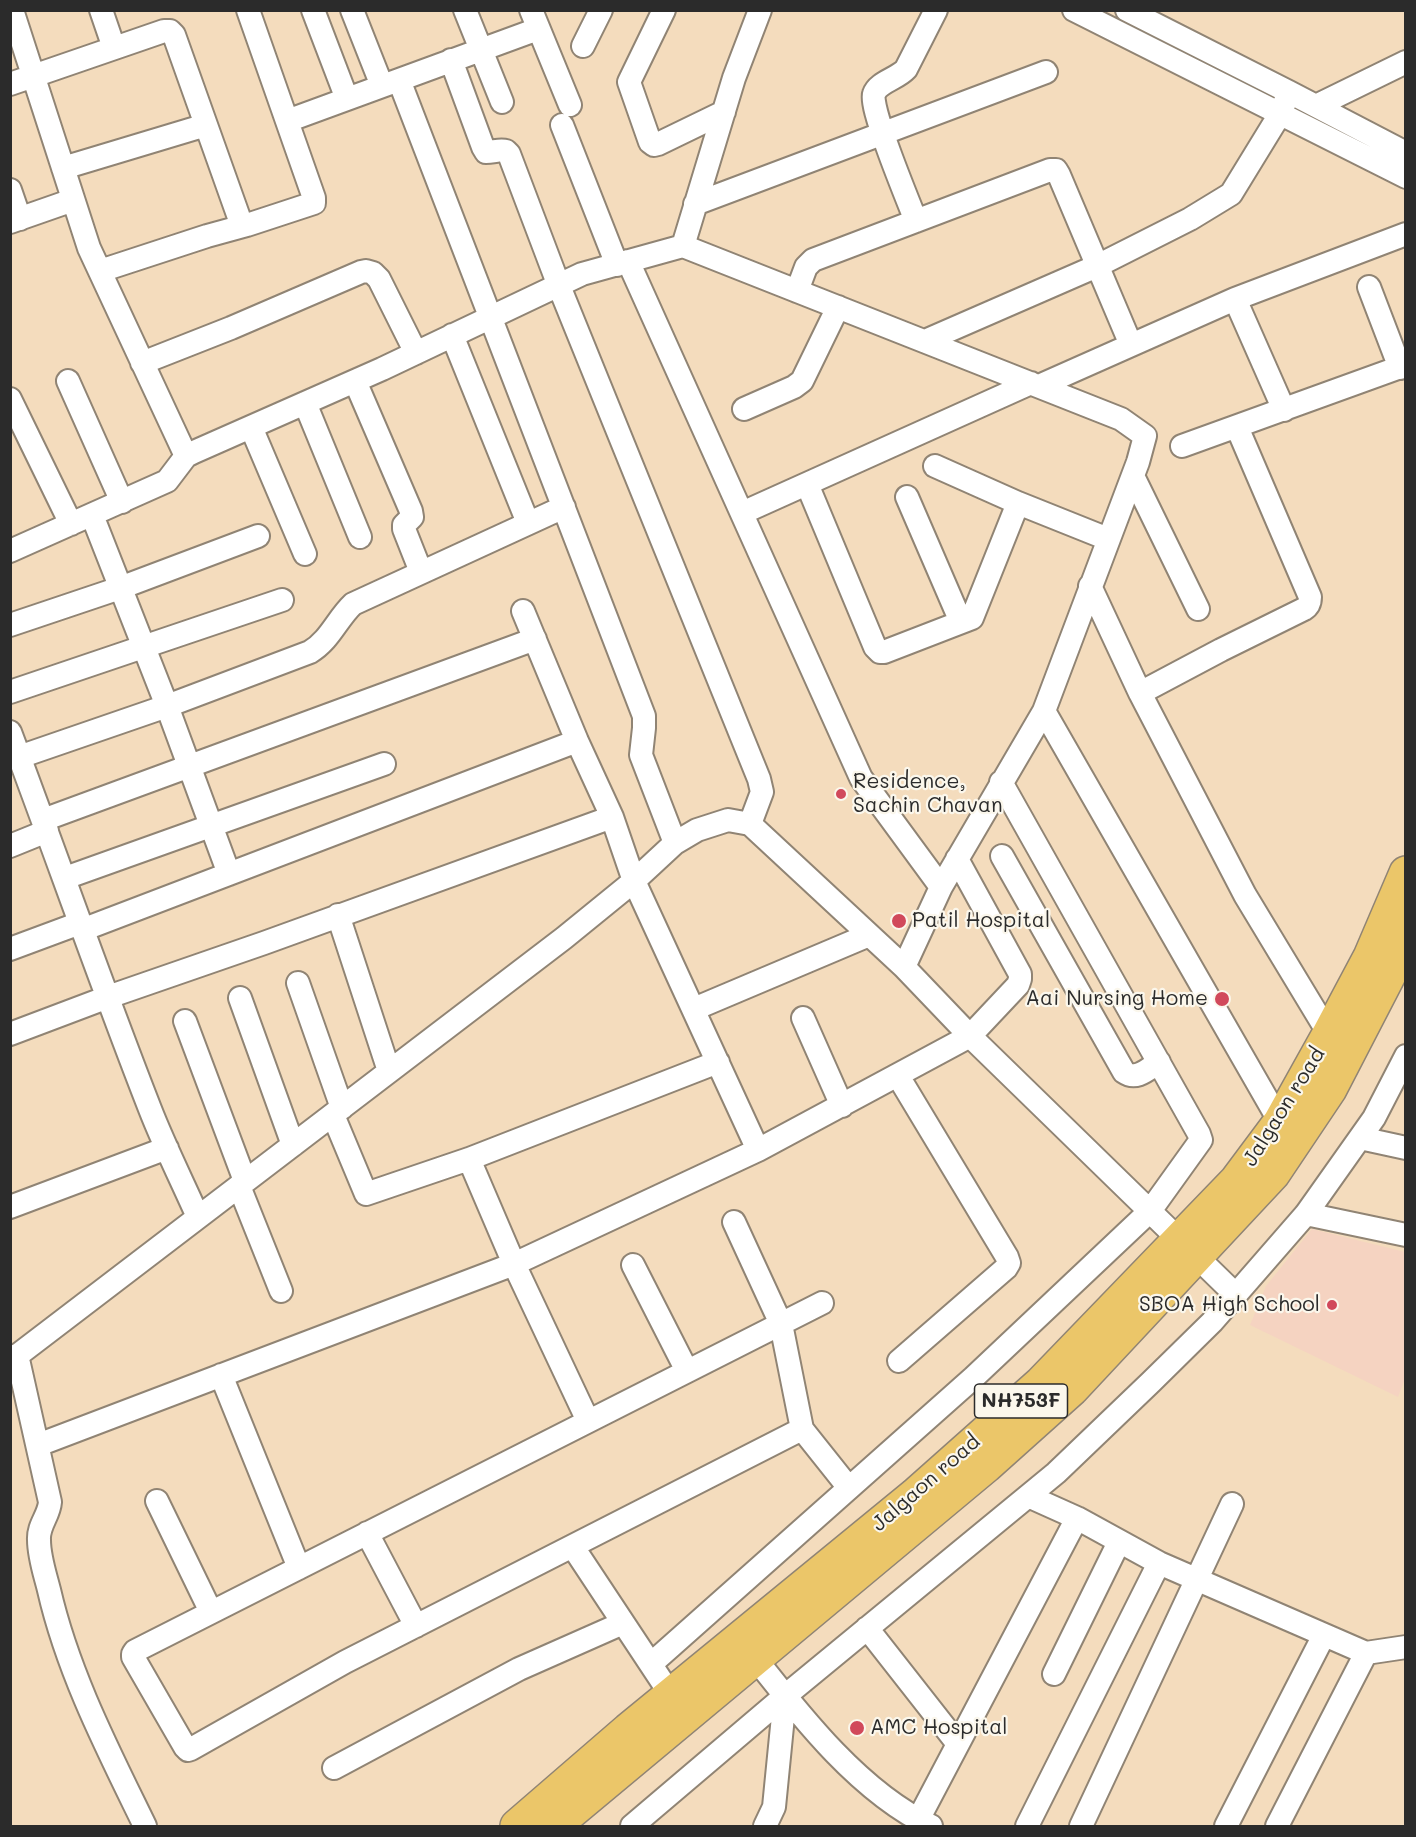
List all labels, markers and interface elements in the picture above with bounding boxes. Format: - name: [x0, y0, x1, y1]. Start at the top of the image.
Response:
- place label: Residence, Sachin Chavan: [853, 769, 1003, 819]
- marker: Residence, Sachin Chavan: [834, 787, 848, 801]
- place label: Patil Hospital: [912, 908, 1050, 934]
- marker: Patil Hospital: [890, 912, 908, 930]
- place label: Aai Nursing Home: [1025, 986, 1208, 1012]
- marker: Aai Nursing Home: [1213, 990, 1231, 1008]
- street label: Jalgaon road: [1237, 1043, 1331, 1171]
- place label: SBOA High School: [1139, 1292, 1320, 1318]
- marker: SBOA High School: [1325, 1298, 1339, 1312]
- road number: NH753F: [974, 1384, 1068, 1418]
- street label: Jalgaon road: [867, 1429, 985, 1537]
- place label: AMC Hospital: [870, 1715, 1008, 1741]
- marker: AMC Hospital: [848, 1719, 866, 1737]

